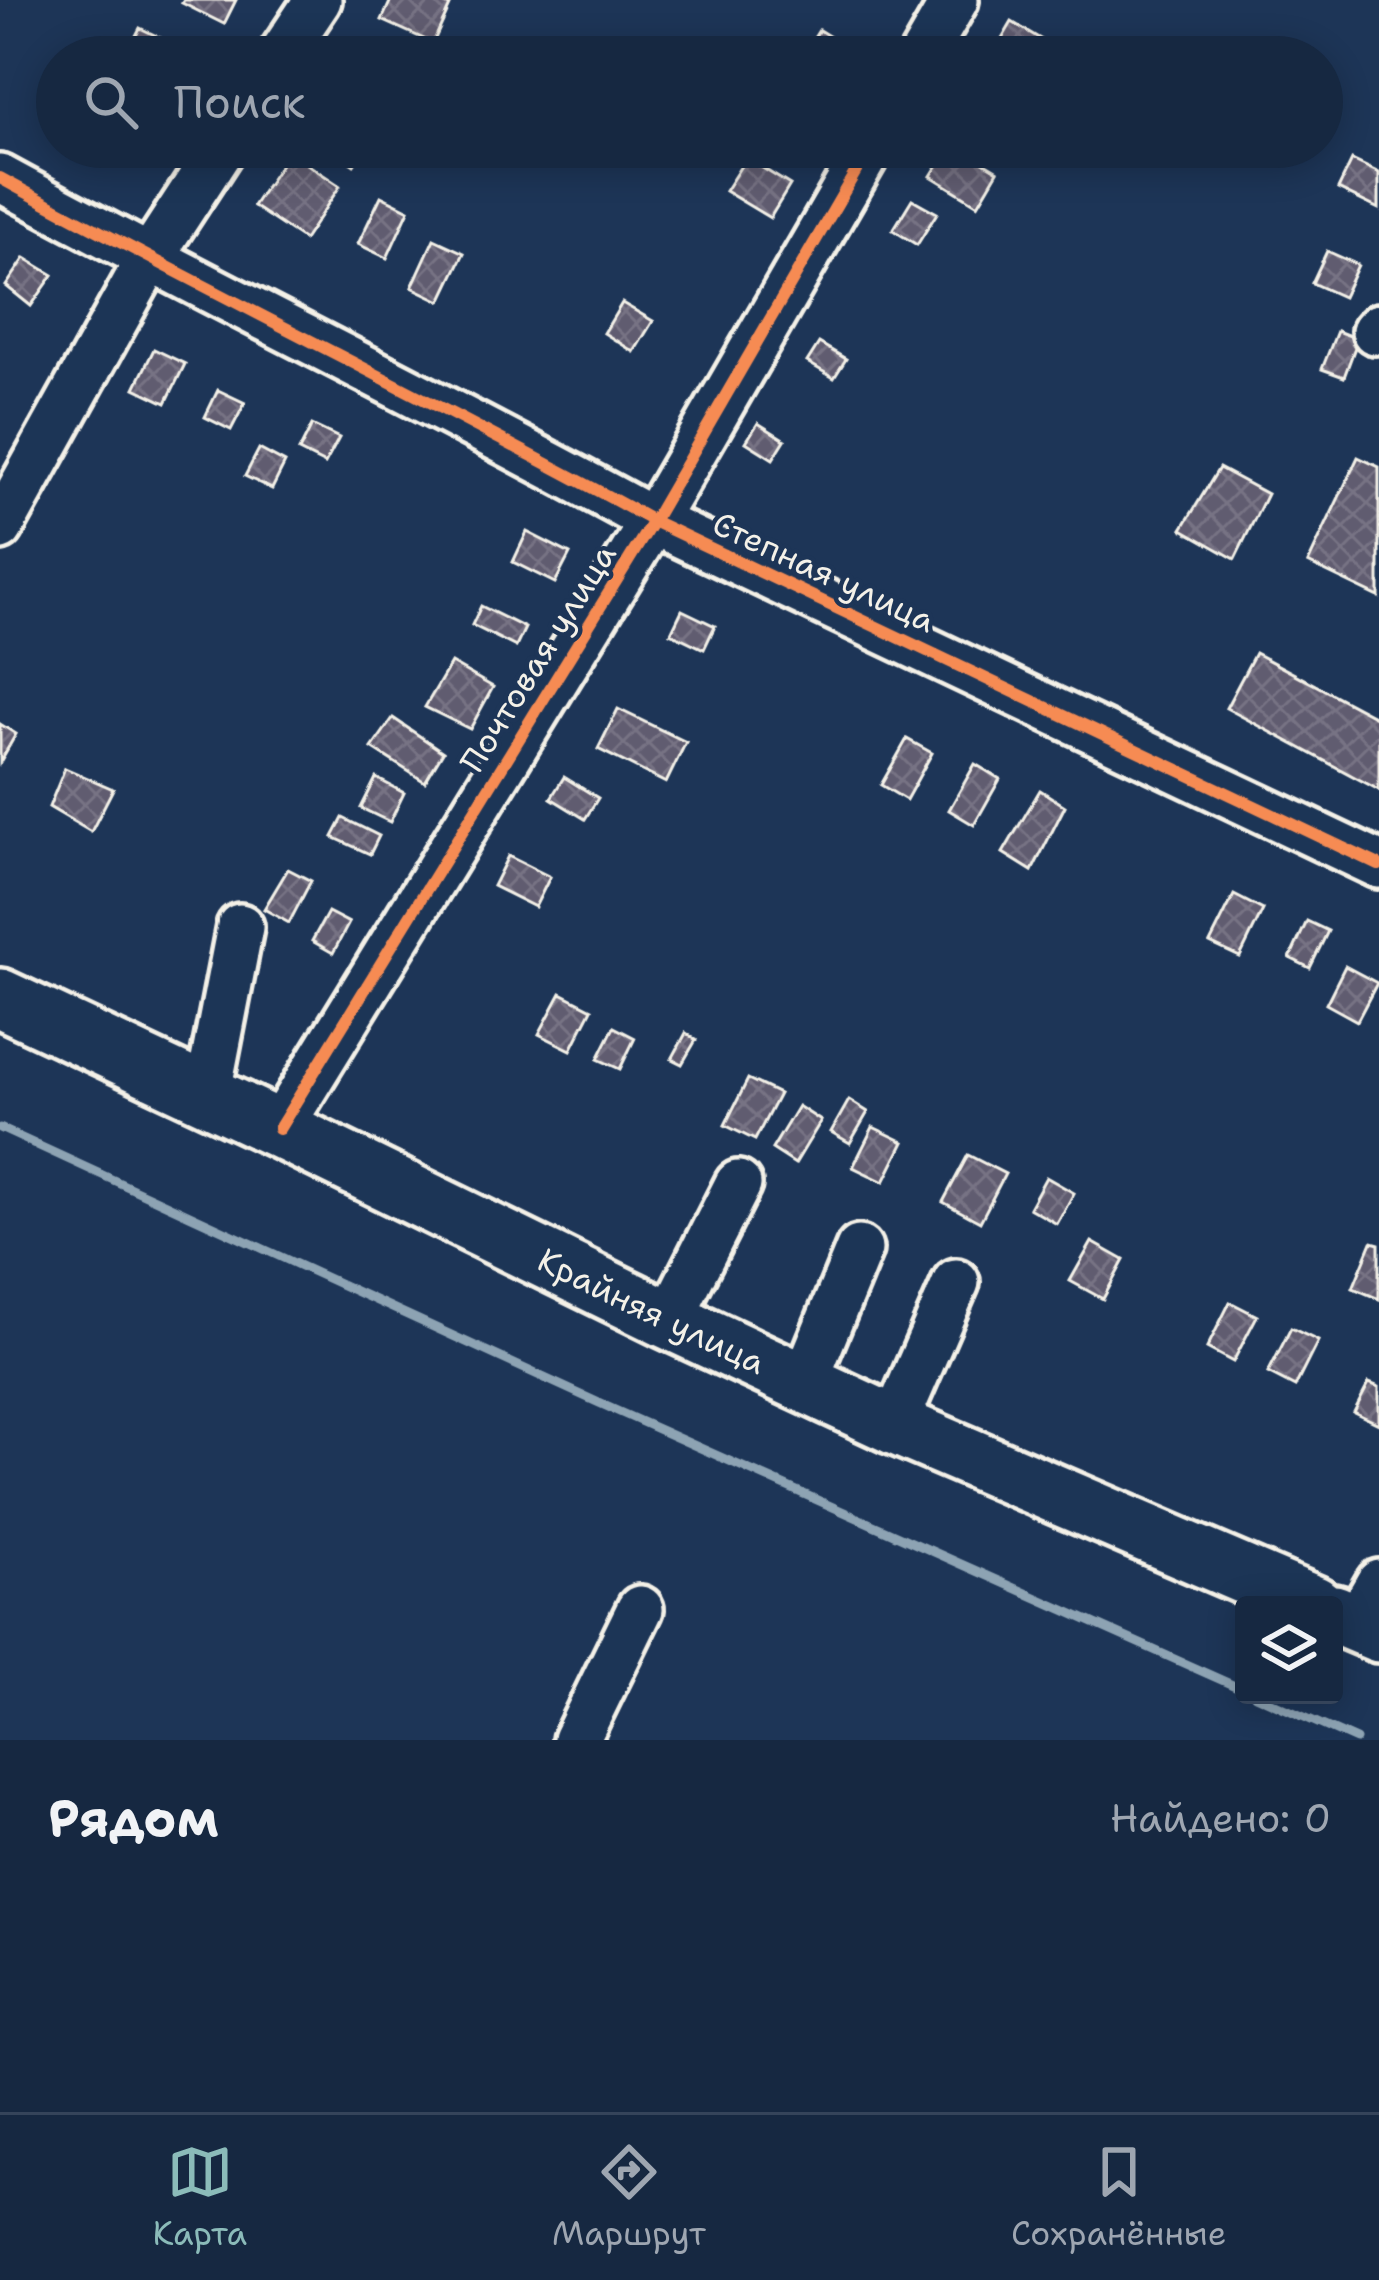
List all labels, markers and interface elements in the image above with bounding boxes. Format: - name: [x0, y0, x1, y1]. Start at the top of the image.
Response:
- search box: [36, 36, 1343, 168]
- icon: search: [78, 69, 144, 135]
- text: Поиск: [174, 72, 305, 132]
- street label: Степная улица: [705, 501, 943, 643]
- street label: Почтовая улица: [449, 535, 627, 781]
- street label: Крайняя улица: [531, 1237, 773, 1384]
- map controls: [1235, 1596, 1343, 1704]
- button: layers: [1235, 1596, 1343, 1704]
- text: Рядом: [48, 1784, 219, 1852]
- text: Найдено: 0: [1110, 1792, 1331, 1844]
- tab: Карта: [153, 2139, 247, 2256]
- tab: Маршрут: [552, 2139, 706, 2256]
- tab: Сохранённые: [1011, 2139, 1226, 2256]

